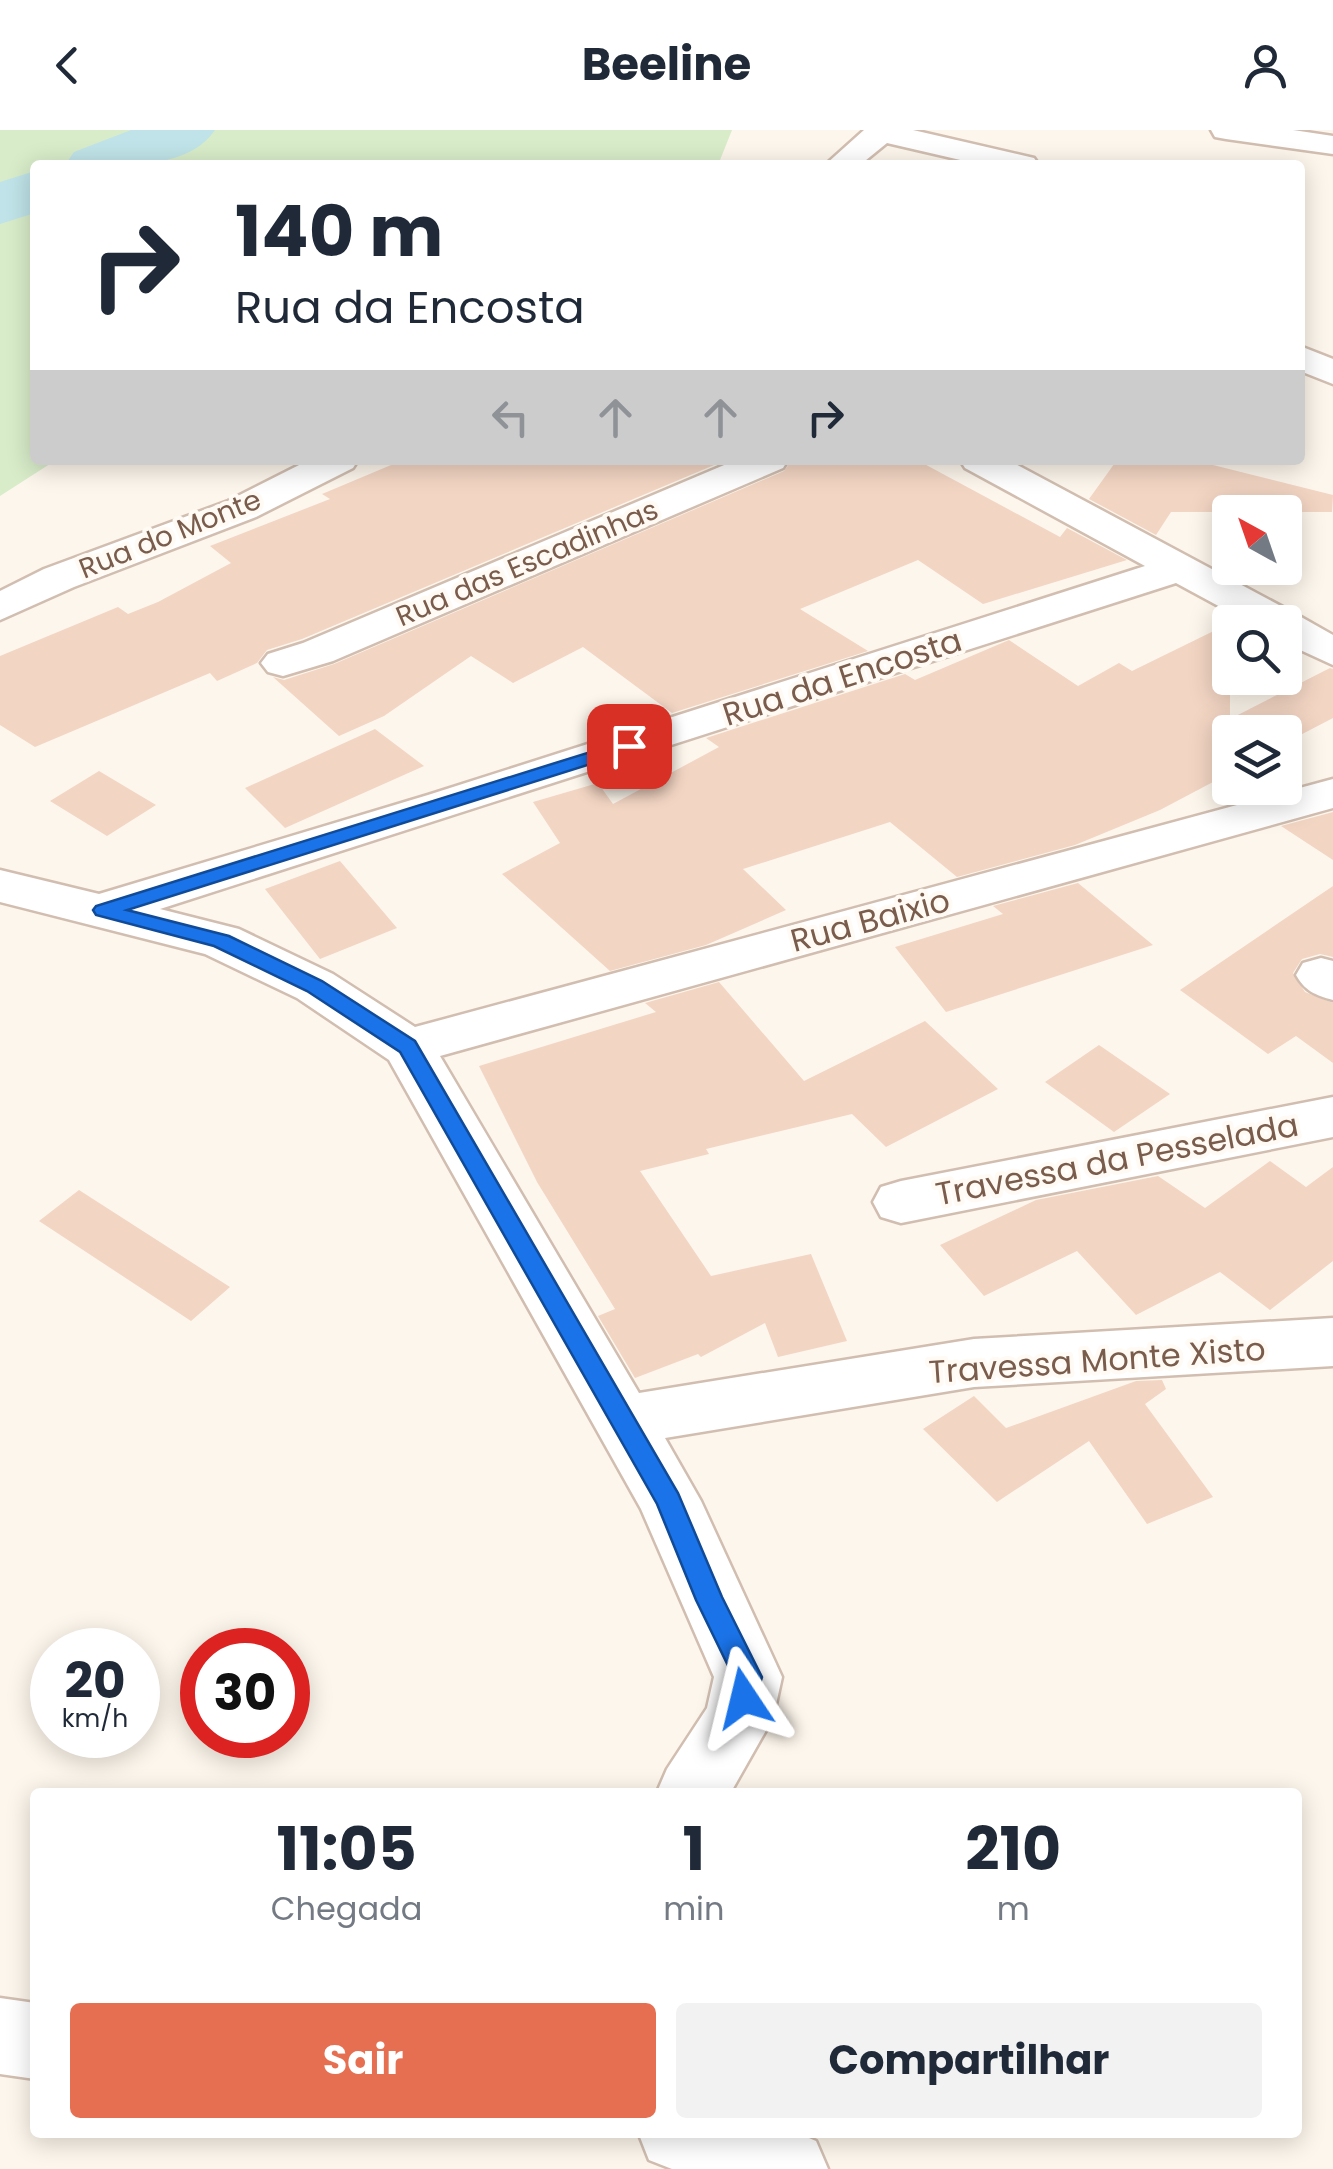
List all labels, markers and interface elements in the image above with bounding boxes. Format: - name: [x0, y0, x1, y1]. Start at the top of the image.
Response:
- text: Beeline: [582, 33, 751, 96]
- icon: back: [40, 38, 95, 93]
- icon: person: [1238, 38, 1293, 93]
- text: 140 m: [235, 182, 443, 281]
- icon: right: [70, 200, 200, 330]
- text: Rua da Encosta: [235, 276, 585, 339]
- icon: left: [483, 390, 538, 445]
- icon: ahead: [588, 390, 643, 445]
- icon: ahead: [693, 390, 748, 445]
- icon: right: [798, 390, 853, 445]
- street label: Rua do Monte: [73, 480, 267, 588]
- street label: Rua das Escadinhas: [390, 490, 664, 636]
- north arrow: [1212, 495, 1302, 585]
- map controls: [1212, 495, 1302, 805]
- button: search: [1212, 605, 1302, 695]
- street label: Rua da Encosta: [717, 617, 967, 737]
- pin: [587, 704, 672, 789]
- button: layers: [1212, 715, 1302, 805]
- icon: arrive: [602, 719, 657, 774]
- street label: Rua Baixio: [785, 877, 955, 963]
- street label: Travessa da Pesselada: [932, 1102, 1302, 1216]
- street label: Travessa Monte Xisto: [927, 1326, 1267, 1394]
- speed limit sign: 30: [180, 1628, 310, 1758]
- text: 20: [64, 1645, 126, 1716]
- position arrow: [692, 1646, 796, 1750]
- text: km/h: [62, 1701, 128, 1736]
- text: 11:05: [276, 1807, 417, 1891]
- text: 1: [683, 1807, 705, 1891]
- text: 210: [965, 1807, 1061, 1891]
- text: Chegada: [271, 1886, 422, 1931]
- text: min: [663, 1886, 724, 1931]
- text: m: [997, 1886, 1030, 1931]
- button: Sair: [70, 2003, 656, 2118]
- button: Compartilhar: [676, 2003, 1262, 2118]

